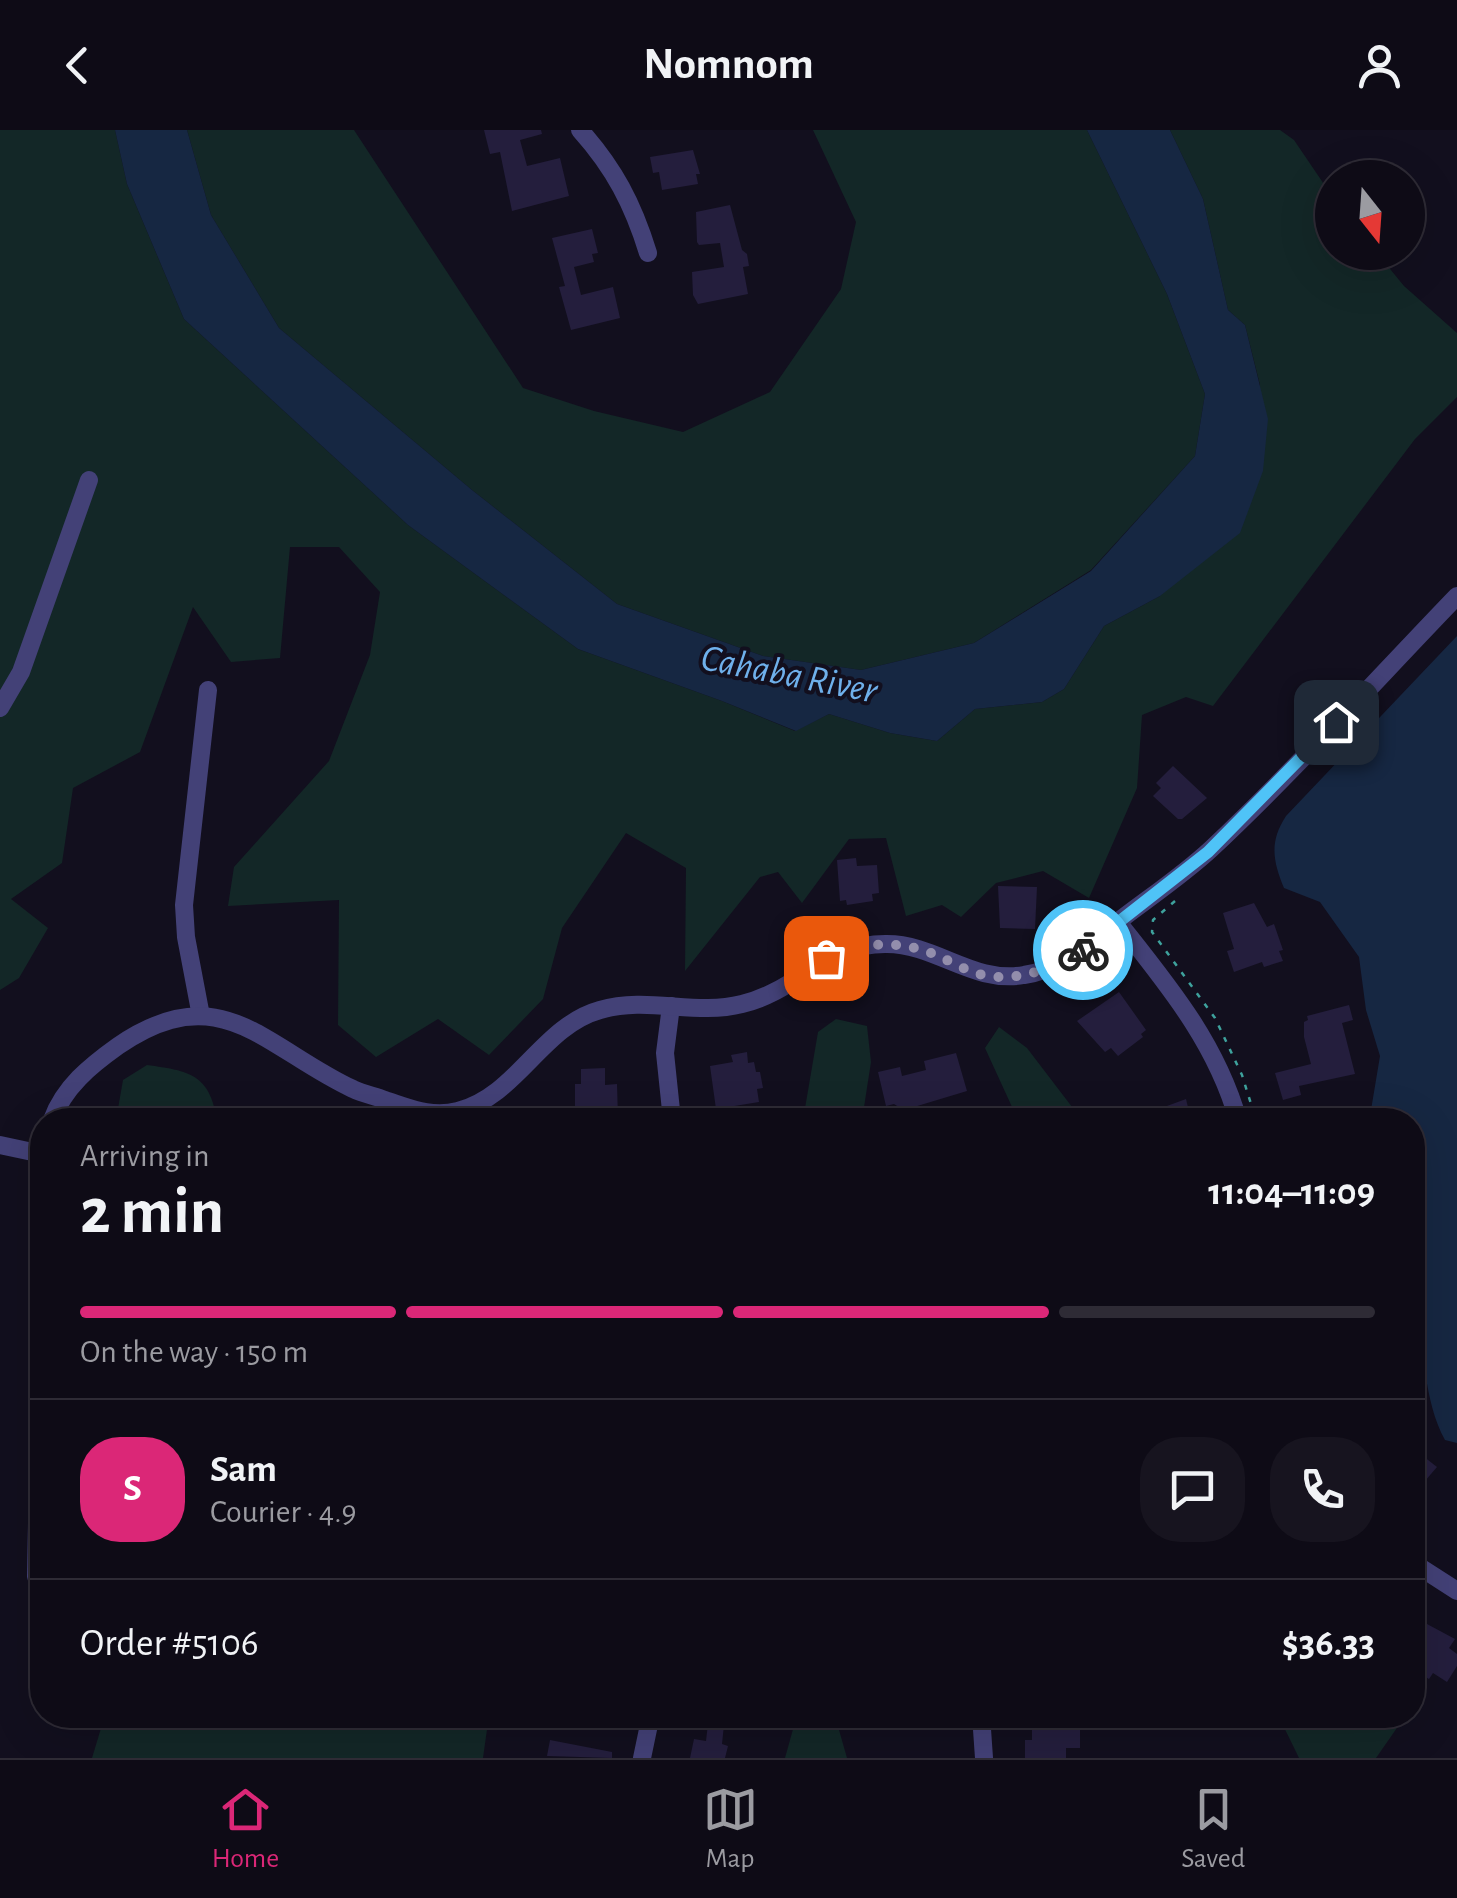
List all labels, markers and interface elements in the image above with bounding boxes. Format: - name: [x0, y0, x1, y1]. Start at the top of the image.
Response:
- icon: back: [50, 38, 105, 93]
- icon: person: [1352, 38, 1407, 93]
- text: Nomnom: [643, 42, 814, 87]
- north arrow: [1315, 160, 1425, 270]
- map controls: [1315, 160, 1425, 270]
- water label: Cahaba River: [698, 639, 882, 711]
- pin: [1294, 680, 1379, 765]
- icon: home: [1309, 695, 1364, 750]
- courier: [1033, 900, 1133, 1000]
- pin: [784, 916, 869, 1001]
- icon: bike: [1056, 923, 1111, 978]
- icon: bag: [799, 931, 854, 986]
- text: Arriving in: [80, 1140, 209, 1172]
- text: 11:04–11:09: [1208, 1174, 1375, 1212]
- text: 2 min: [80, 1180, 224, 1245]
- text: On the way · 150 m: [80, 1336, 308, 1368]
- button: chat: [1140, 1437, 1245, 1542]
- button: phone: [1270, 1437, 1375, 1542]
- text: Sam: [210, 1451, 277, 1489]
- text: S: [123, 1470, 142, 1508]
- text: Courier · 4.9: [210, 1496, 357, 1528]
- text: Order #5106: [80, 1625, 259, 1663]
- text: $36.33: [1282, 1625, 1375, 1663]
- tab: Home: [212, 1782, 279, 1876]
- tab: Map: [703, 1782, 758, 1876]
- tab: Saved: [1181, 1782, 1245, 1876]

